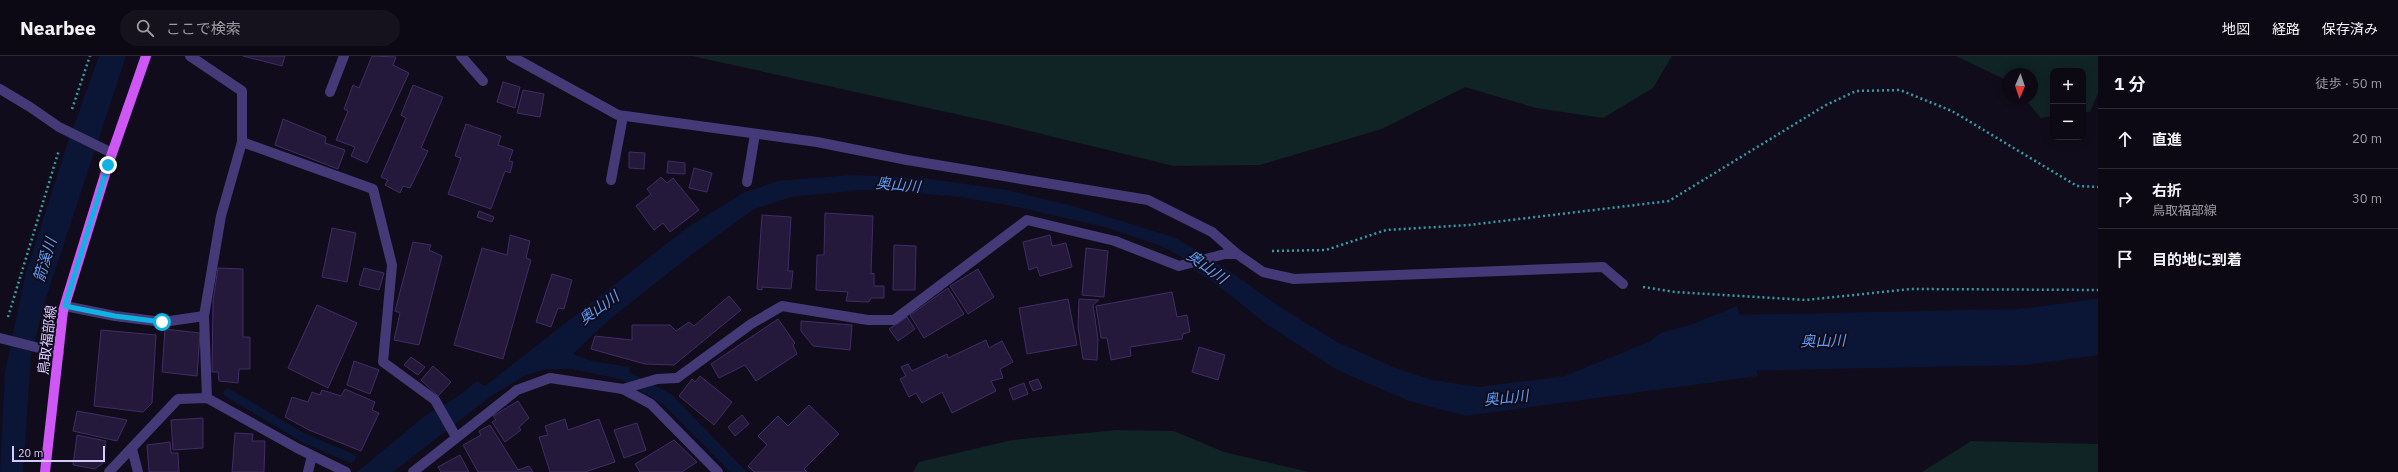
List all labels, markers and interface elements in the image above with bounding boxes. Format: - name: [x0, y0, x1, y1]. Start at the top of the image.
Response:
- search box: [120, 10, 400, 46]
- text: Nearbee: [20, 16, 96, 40]
- icon: search: [134, 17, 156, 39]
- text: ここで検索: [166, 19, 241, 38]
- text: 地図: [2222, 20, 2250, 38]
- text: 経路: [2272, 20, 2300, 38]
- text: 保存済み: [2322, 20, 2378, 38]
- north arrow: [2002, 68, 2038, 104]
- map controls: [2050, 68, 2086, 140]
- button: +: [2050, 68, 2086, 104]
- text: 1 分: [2114, 73, 2145, 95]
- text: 徒歩 · 50 m: [2316, 75, 2382, 92]
- button: −: [2050, 104, 2086, 140]
- icon: ahead: [2114, 128, 2136, 150]
- text: 直進: [2152, 130, 2182, 149]
- text: 20 m: [2352, 130, 2382, 147]
- route end: [99, 156, 117, 174]
- water label: 奥山川: [875, 173, 923, 196]
- text: 右折: [2152, 181, 2182, 200]
- icon: right: [2114, 188, 2136, 210]
- text: 30 m: [2352, 190, 2382, 207]
- text: 鳥取福部線: [2152, 202, 2217, 219]
- water label: 箭溪川: [29, 234, 61, 284]
- water label: 奥山川: [1184, 246, 1233, 289]
- icon: arrive: [2114, 248, 2136, 270]
- text: 目的地に到着: [2152, 250, 2242, 269]
- water label: 奥山川: [575, 286, 624, 329]
- street label: 鳥取福部線: [34, 304, 60, 376]
- route start: [153, 313, 171, 331]
- water label: 奥山川: [1800, 331, 1848, 350]
- water label: 奥山川: [1483, 385, 1531, 409]
- scale bar: [12, 444, 105, 463]
- text: 20 m: [18, 446, 43, 460]

